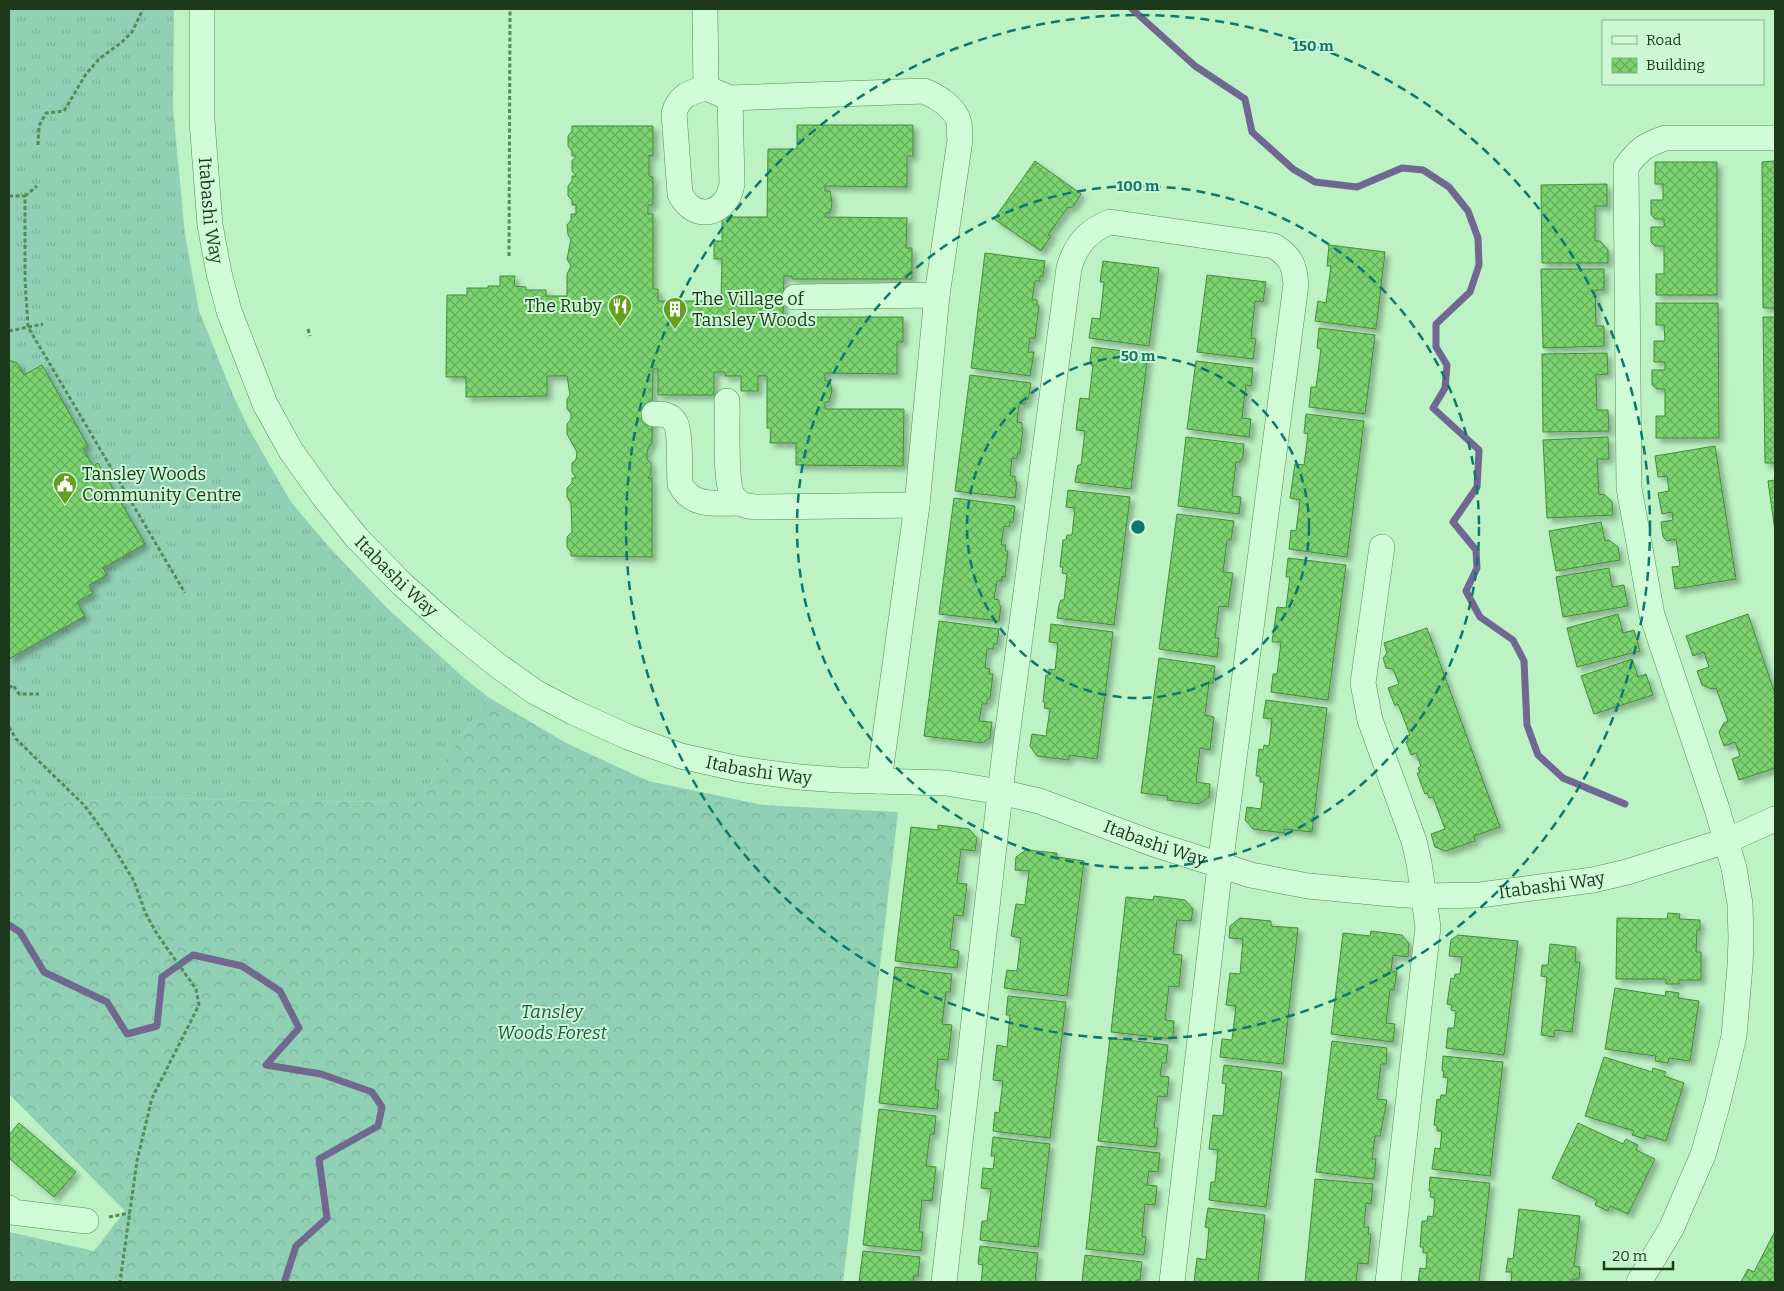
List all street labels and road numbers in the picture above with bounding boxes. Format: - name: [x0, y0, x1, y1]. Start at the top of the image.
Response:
- street label: Itabashi Way: [194, 156, 228, 266]
- street label: Itabashi Way: [350, 531, 443, 622]
- street label: Itabashi Way: [704, 751, 813, 789]
- street label: Itabashi Way: [1101, 815, 1210, 871]
- street label: Itabashi Way: [1497, 866, 1608, 903]

